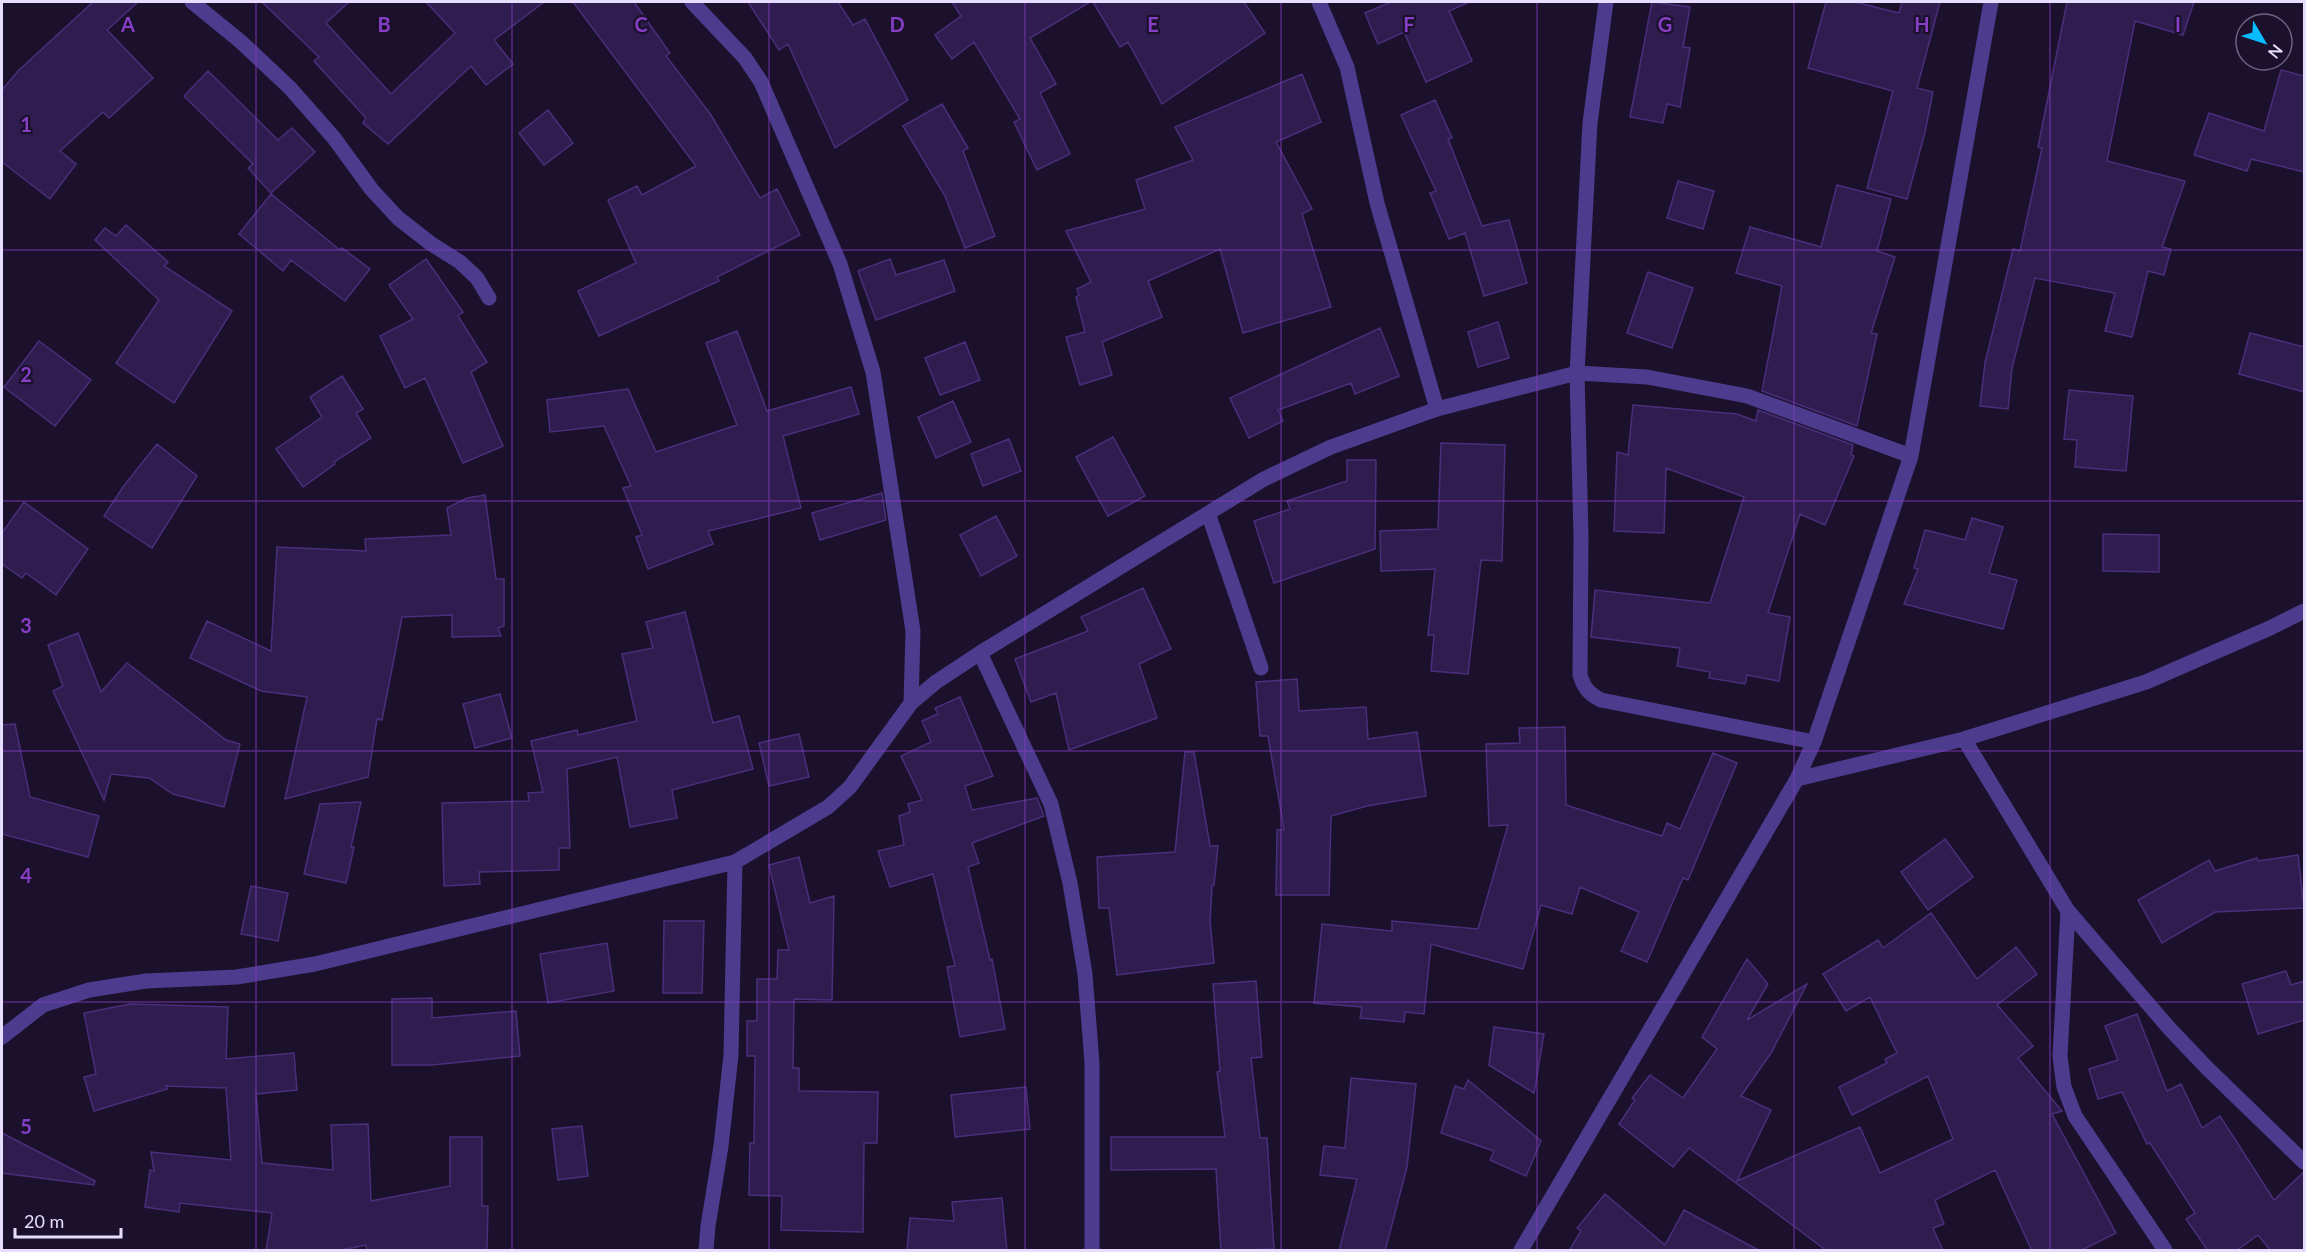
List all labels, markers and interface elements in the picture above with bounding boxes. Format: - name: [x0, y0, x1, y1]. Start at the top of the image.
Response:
- text: A: [120, 12, 135, 36]
- text: B: [377, 12, 391, 36]
- text: C: [634, 12, 648, 36]
- text: D: [889, 12, 905, 36]
- text: E: [1147, 12, 1159, 36]
- text: F: [1403, 12, 1415, 36]
- text: G: [1658, 12, 1672, 36]
- text: H: [1914, 12, 1930, 36]
- text: I: [2175, 12, 2181, 36]
- north arrow: [2234, 12, 2294, 72]
- text: N: [2265, 41, 2287, 63]
- text: 1: [20, 112, 32, 136]
- text: 2: [20, 362, 32, 386]
- text: 3: [20, 613, 32, 637]
- text: 4: [20, 863, 32, 887]
- text: 5: [20, 1114, 32, 1138]
- scale bar: [15, 1201, 122, 1239]
- text: 20 m: [24, 1210, 64, 1232]

